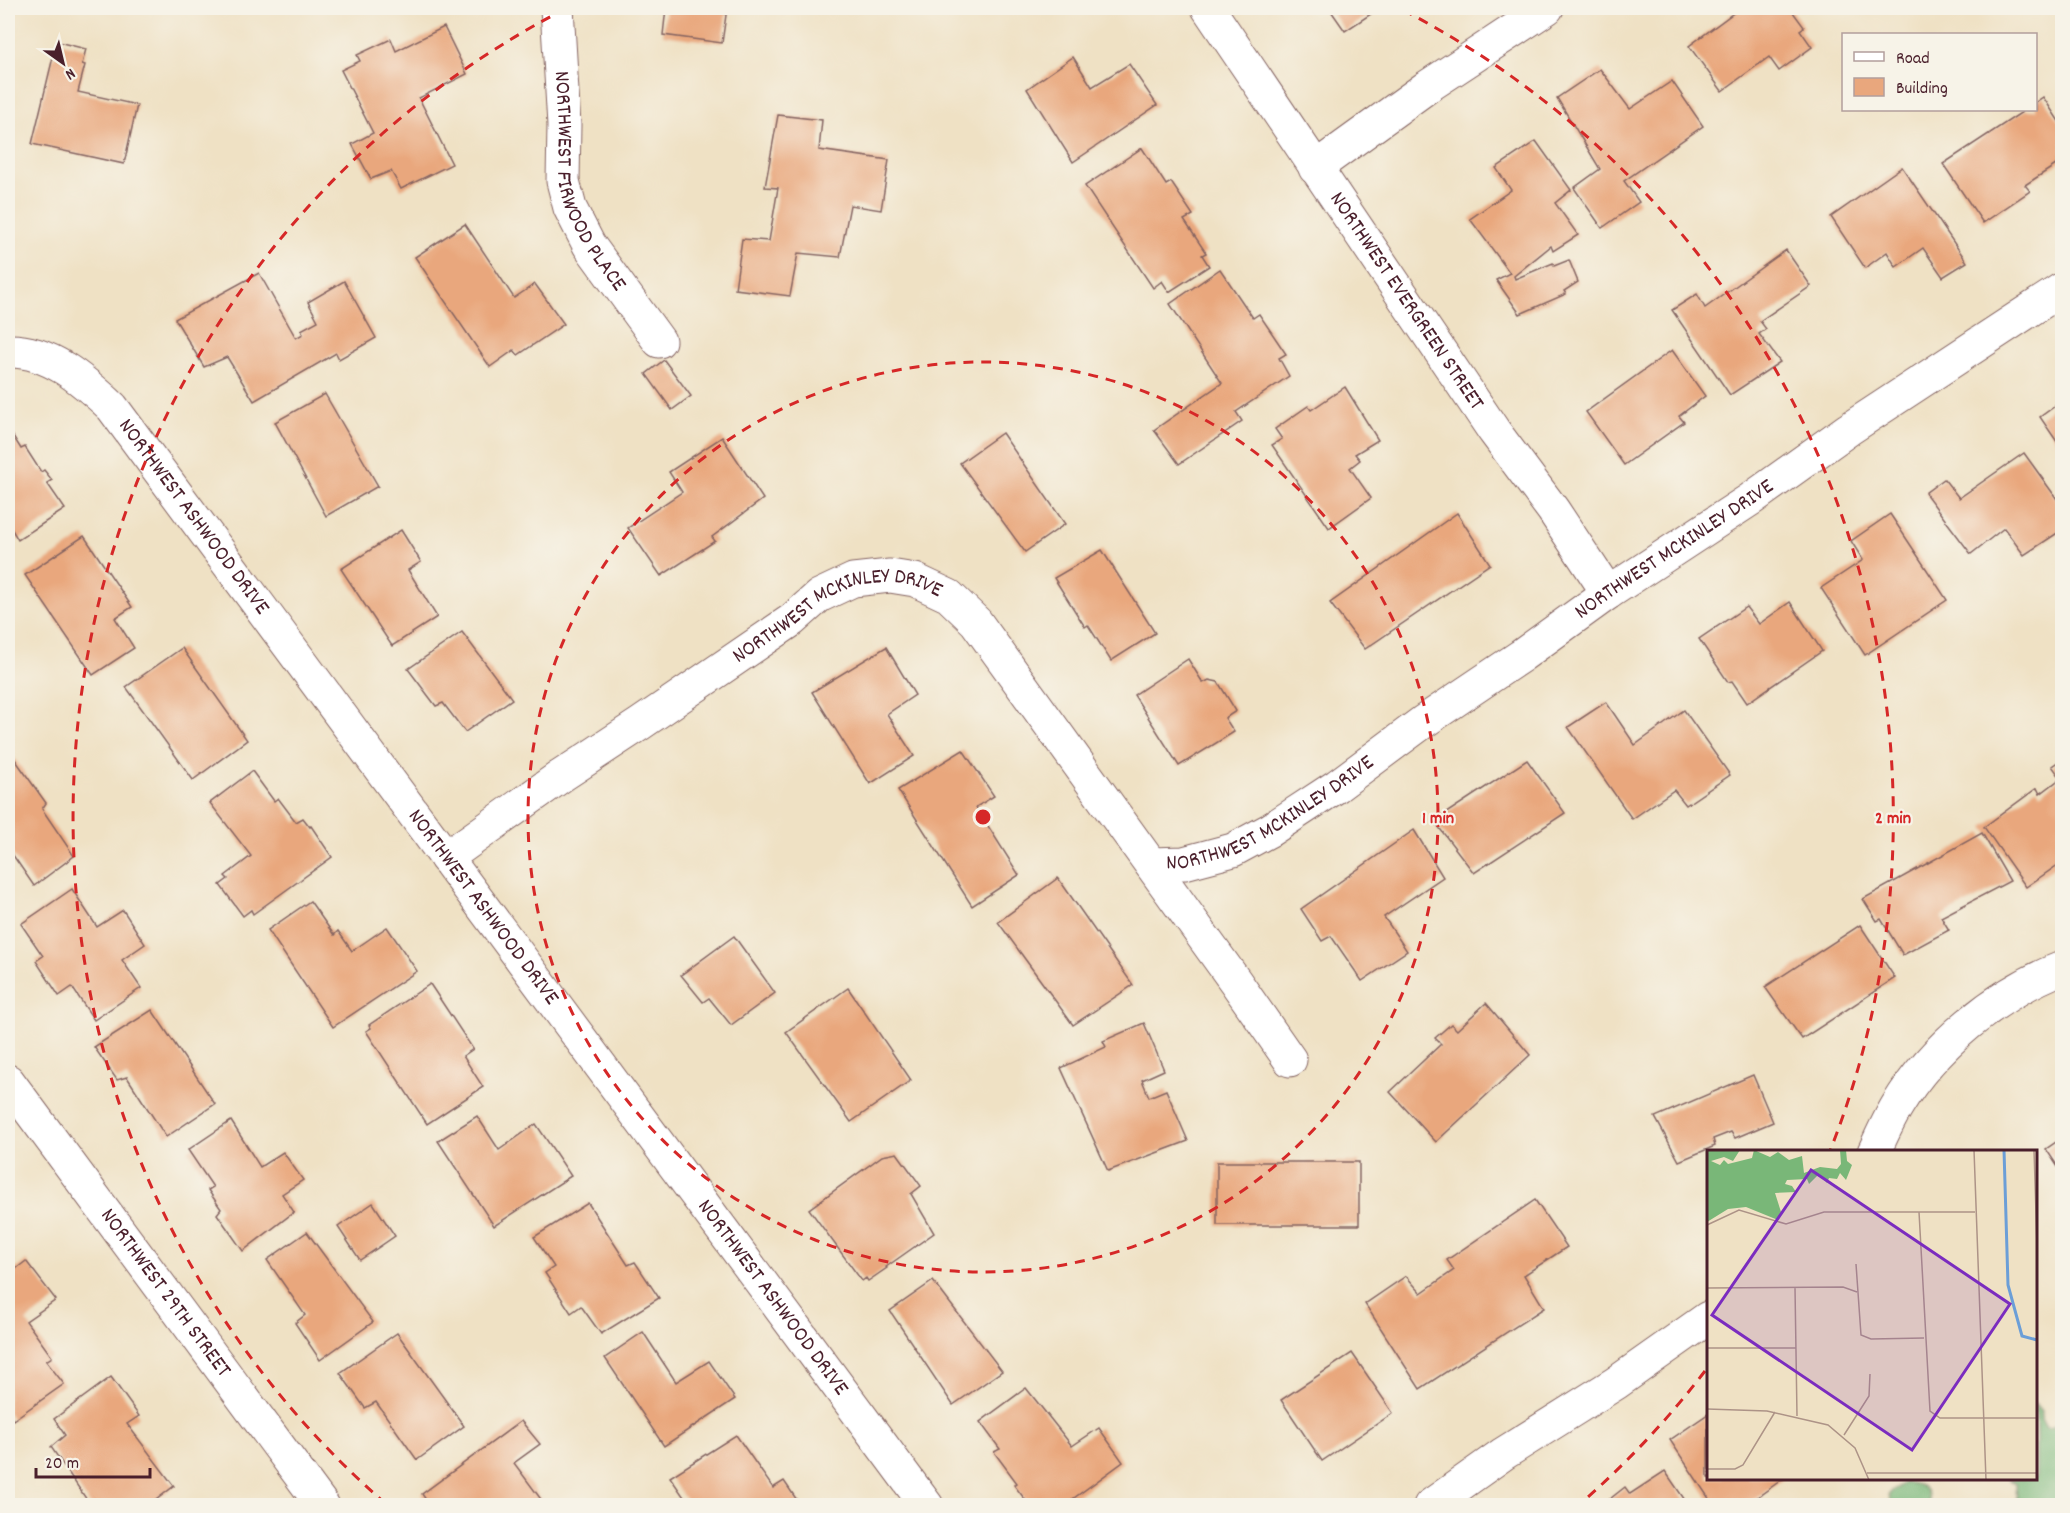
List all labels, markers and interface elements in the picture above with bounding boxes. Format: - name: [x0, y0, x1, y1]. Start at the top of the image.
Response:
- north arrow: [33, 33, 93, 93]
- legend: [1842, 33, 2037, 111]
- text: Road: [1896, 47, 1930, 72]
- text: N: [60, 62, 80, 85]
- street label: NORTHWEST FIRWOOD PLACE: [545, 70, 634, 298]
- text: Building: [1896, 77, 1948, 102]
- street label: NORTHWEST EVERGREEN STREET: [1321, 186, 1491, 417]
- street label: NORTHWEST ASHWOOD DRIVE: [110, 412, 277, 621]
- street label: NORTHWEST MCKINLEY DRIVE: [1568, 472, 1780, 628]
- street label: NORTHWEST MCKINLEY DRIVE: [726, 561, 948, 672]
- street label: NORTHWEST MCKINLEY DRIVE: [1166, 748, 1381, 879]
- street label: NORTHWEST ASHWOOD DRIVE: [400, 803, 566, 1012]
- centre of rings: [973, 807, 993, 827]
- text: 1 min: [1422, 807, 1454, 832]
- text: 2 min: [1875, 807, 1911, 832]
- inset map: [1707, 1150, 2037, 1480]
- street label: NORTHWEST ASHWOOD DRIVE: [689, 1193, 856, 1402]
- street label: NORTHWEST 29TH STREET: [92, 1202, 238, 1384]
- scale bar: [36, 1441, 150, 1479]
- text: 20 m: [45, 1452, 79, 1477]

